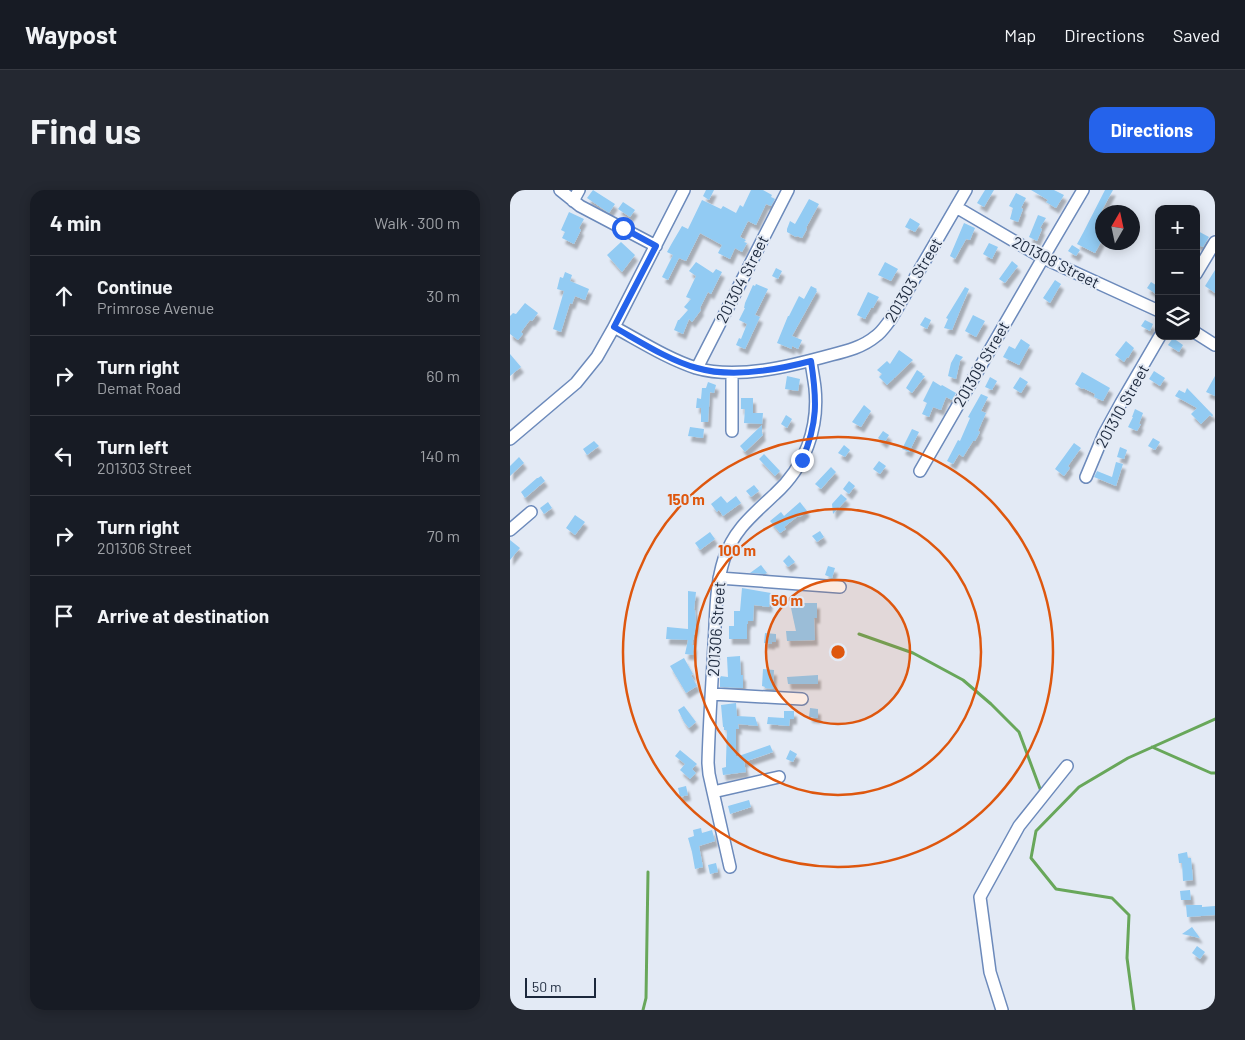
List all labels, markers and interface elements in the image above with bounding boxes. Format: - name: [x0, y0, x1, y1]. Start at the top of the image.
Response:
- text: Waypost: [25, 20, 117, 49]
- text: Map: [1004, 24, 1036, 46]
- text: Directions: [1064, 24, 1145, 46]
- text: Saved: [1173, 24, 1220, 46]
- button: Directions: [1089, 107, 1215, 153]
- text: Find us: [30, 109, 141, 151]
- north arrow: [1095, 205, 1140, 250]
- map controls: [1155, 205, 1200, 340]
- button: +: [1155, 205, 1200, 250]
- text: 4 min: [50, 210, 101, 235]
- text: Walk · 300 m: [374, 213, 460, 232]
- route start: [612, 217, 635, 240]
- street label: 201308 Street: [1009, 231, 1103, 292]
- street label: 201304 Street: [711, 232, 772, 326]
- street label: 201303 Street: [880, 234, 945, 325]
- button: −: [1155, 250, 1200, 295]
- text: Continue: [97, 275, 173, 298]
- icon: ahead: [50, 282, 78, 310]
- text: 30 m: [426, 286, 460, 305]
- button: layers: [1155, 295, 1200, 340]
- text: Primrose Avenue: [97, 298, 214, 317]
- street label: 201309 Street: [949, 318, 1013, 410]
- text: Turn right: [97, 355, 179, 378]
- street label: 201310 Street: [1091, 361, 1152, 451]
- icon: right: [50, 362, 78, 390]
- text: 60 m: [426, 366, 460, 385]
- text: Demat Road: [97, 378, 181, 397]
- text: Turn left: [97, 435, 168, 458]
- icon: left: [50, 442, 78, 470]
- text: 140 m: [420, 446, 460, 465]
- route end: [791, 449, 814, 472]
- text: 201303 Street: [97, 458, 192, 477]
- text: 150 m: [667, 490, 705, 508]
- text: Turn right: [97, 515, 179, 538]
- icon: right: [50, 522, 78, 550]
- text: 70 m: [427, 526, 460, 545]
- text: 201306 Street: [97, 538, 192, 557]
- text: 100 m: [718, 541, 756, 559]
- street label: 201306 Street: [703, 581, 728, 677]
- text: 50 m: [771, 591, 803, 609]
- icon: arrive: [50, 602, 78, 630]
- text: Arrive at destination: [97, 604, 269, 627]
- centre of rings: [829, 643, 847, 661]
- scale bar: [525, 975, 596, 998]
- text: 50 m: [532, 978, 561, 995]

